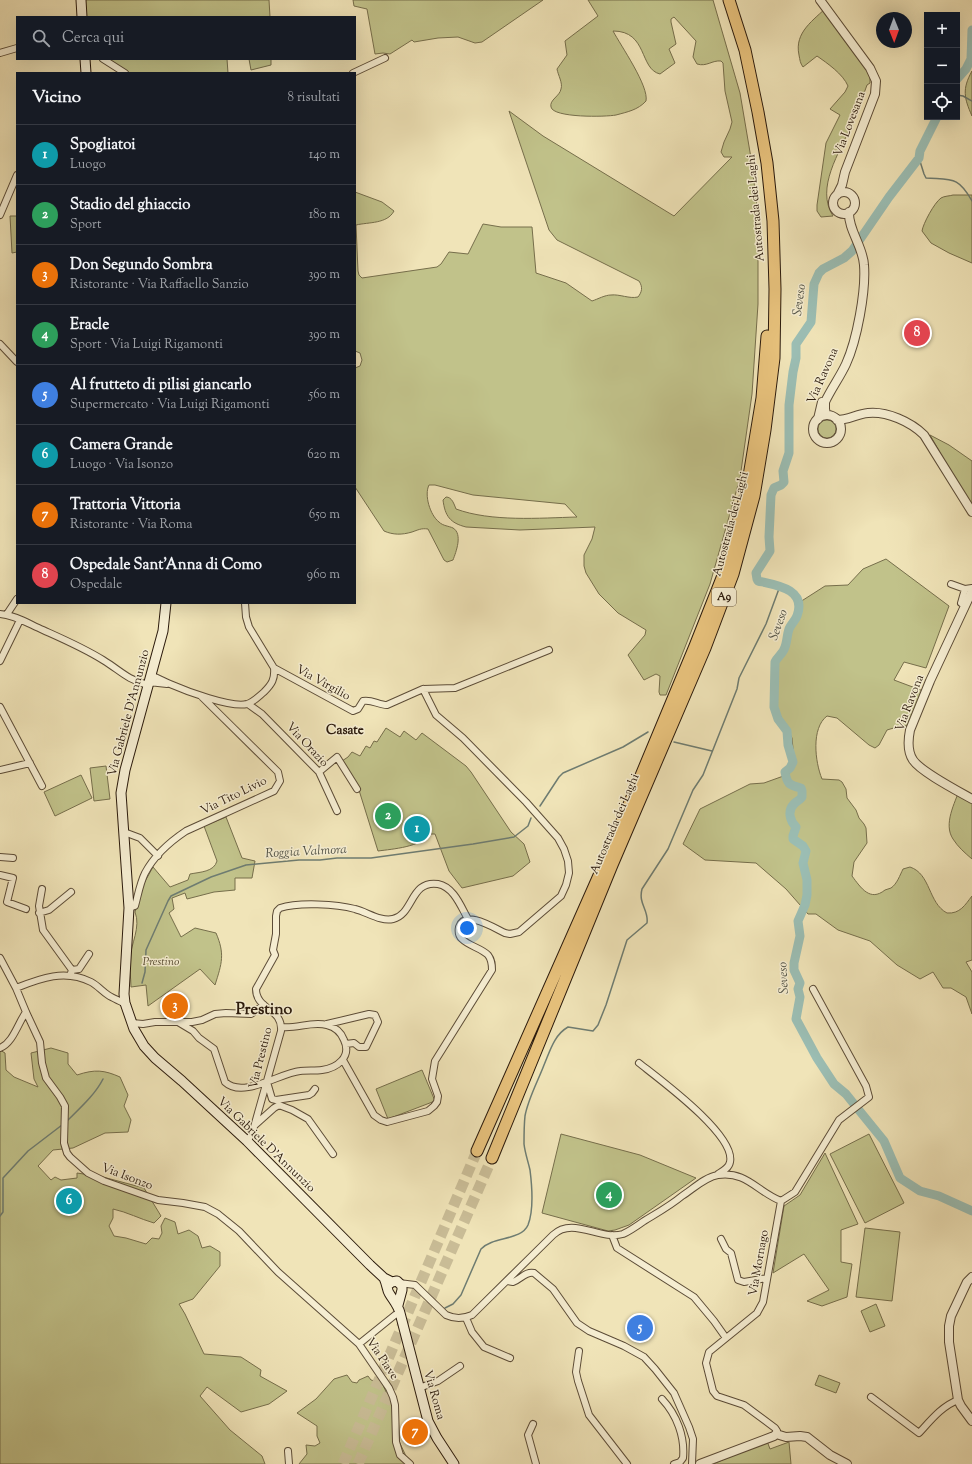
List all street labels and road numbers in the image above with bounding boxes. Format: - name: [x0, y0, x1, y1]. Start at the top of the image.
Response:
- street label: Via Lovesana: [829, 88, 871, 159]
- street label: Autostrada dei Laghi: [742, 153, 770, 262]
- street label: Via Ravona: [803, 345, 844, 407]
- street label: Autostrada dei Laghi: [708, 469, 754, 578]
- road number: A9: [712, 588, 736, 606]
- street label: Via Gabriele D'Annunzio: [103, 647, 155, 778]
- street label: Via Virgilio: [292, 661, 354, 706]
- street label: Via Ravona: [891, 672, 929, 734]
- street label: Via Orazio: [282, 719, 333, 772]
- street label: Autostrada dei Laghi: [586, 770, 645, 877]
- street label: Via Tito Livio: [198, 772, 271, 820]
- street label: Via Prestino: [245, 1025, 277, 1091]
- street label: Via Gabriele D'Annunzio: [213, 1093, 320, 1197]
- street label: Via Isonzo: [99, 1159, 156, 1195]
- street label: Via Mornago: [744, 1228, 774, 1298]
- street label: Via Piave: [361, 1334, 403, 1384]
- street label: Via Roma: [418, 1368, 450, 1422]

